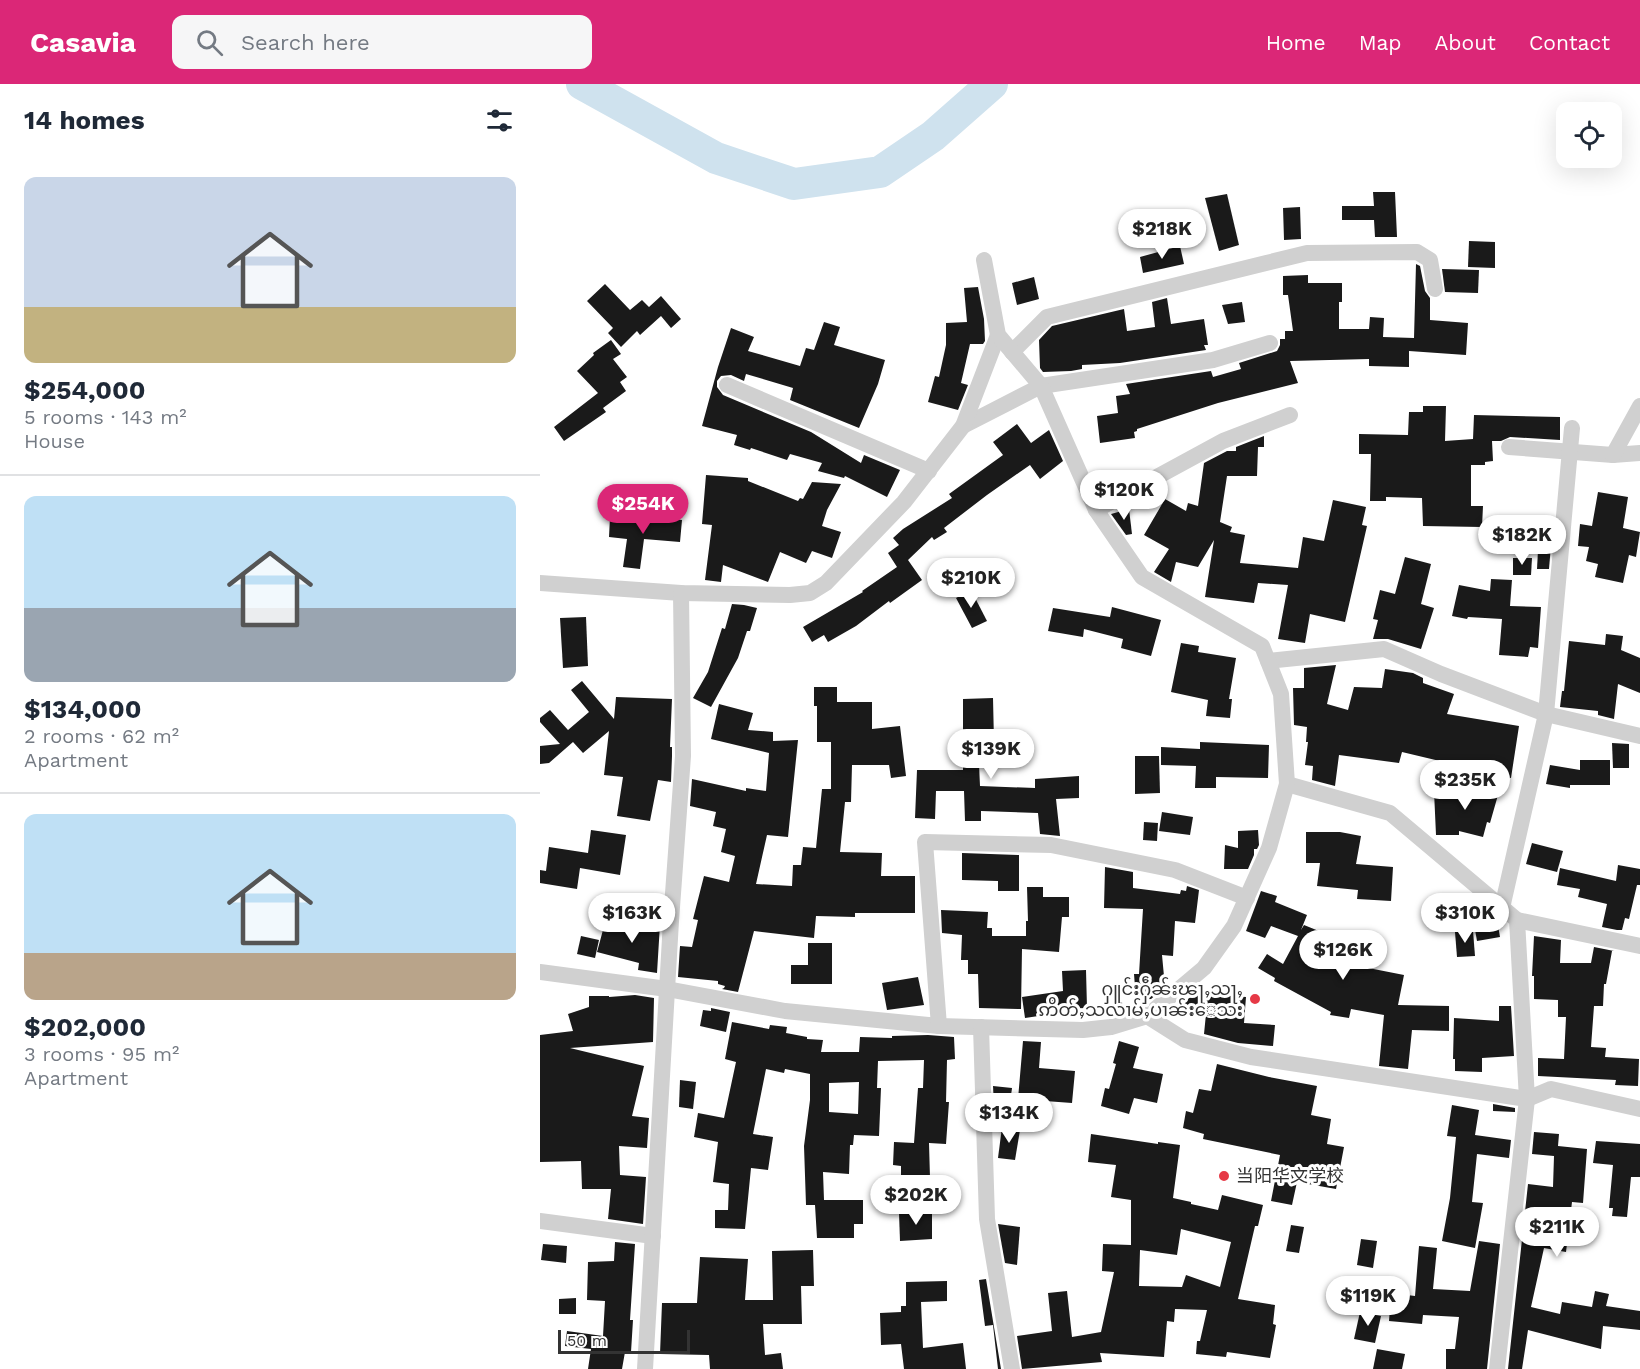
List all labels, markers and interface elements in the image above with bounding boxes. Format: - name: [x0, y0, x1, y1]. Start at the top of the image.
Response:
- search box: [172, 15, 592, 69]
- text: Casavia: [30, 26, 136, 59]
- icon: search: [193, 26, 226, 59]
- text: Search here: [241, 30, 370, 55]
- text: Home: [1266, 30, 1326, 55]
- text: Map: [1359, 30, 1402, 55]
- text: About: [1435, 30, 1496, 55]
- text: Contact: [1529, 30, 1610, 55]
- map controls: [1556, 102, 1622, 168]
- button: locate: [1556, 102, 1622, 168]
- icon: filters: [483, 104, 516, 137]
- text: 14 homes: [24, 105, 145, 135]
- pin: $218K: [1120, 209, 1204, 260]
- icon: home: [216, 216, 324, 324]
- text: $218K: [1132, 216, 1192, 240]
- text: $254,000: [24, 375, 146, 405]
- text: 5 rooms · 143 m²: [24, 405, 187, 429]
- text: House: [24, 429, 85, 453]
- pin: $120K: [1082, 470, 1166, 521]
- text: $120K: [1094, 477, 1154, 501]
- pin: $254K: [601, 484, 685, 535]
- text: $254K: [611, 491, 675, 515]
- pin: $182K: [1480, 515, 1564, 566]
- text: $182K: [1492, 522, 1552, 546]
- icon: home: [216, 535, 324, 643]
- pin: $210K: [929, 558, 1013, 609]
- text: $210K: [941, 565, 1001, 589]
- text: $134,000: [24, 694, 142, 724]
- text: 2 rooms · 62 m²: [24, 724, 179, 748]
- pin: $139K: [949, 729, 1033, 780]
- text: $139K: [961, 736, 1021, 760]
- text: Apartment: [24, 748, 128, 772]
- pin: $235K: [1423, 760, 1507, 811]
- text: $235K: [1434, 767, 1496, 791]
- icon: home: [216, 853, 324, 961]
- pin: $163K: [590, 893, 674, 944]
- pin: $310K: [1423, 893, 1507, 944]
- text: $163K: [602, 900, 662, 924]
- text: $310K: [1435, 900, 1495, 924]
- pin: $126K: [1301, 930, 1385, 981]
- text: $126K: [1313, 937, 1373, 961]
- place label: ႁူင်းႁဵၼ်းၽႃႇသႃႇ ဢိတ်ႇသလၢမ်ႇပၢၼ်းေသး: [1038, 975, 1243, 1020]
- marker: ႁူင်းႁဵၼ်းၽႃႇသႃႇ ဢိတ်ႇသလၢမ်ႇပၢၼ်းေသး: [1248, 992, 1262, 1006]
- text: $202,000: [24, 1012, 146, 1042]
- text: 3 rooms · 95 m²: [24, 1042, 179, 1066]
- text: Apartment: [24, 1066, 128, 1090]
- pin: $134K: [967, 1093, 1051, 1144]
- text: $134K: [979, 1100, 1039, 1124]
- place label: 当阳华文学校: [1236, 1165, 1344, 1186]
- marker: 当阳华文学校: [1217, 1169, 1231, 1183]
- pin: $202K: [874, 1175, 958, 1226]
- text: $202K: [884, 1182, 948, 1206]
- pin: $211K: [1515, 1207, 1599, 1258]
- text: $211K: [1529, 1214, 1585, 1238]
- pin: $119K: [1326, 1276, 1410, 1327]
- text: $119K: [1340, 1283, 1396, 1307]
- scale bar: [558, 1327, 690, 1354]
- text: 50 m: [567, 1331, 607, 1350]

